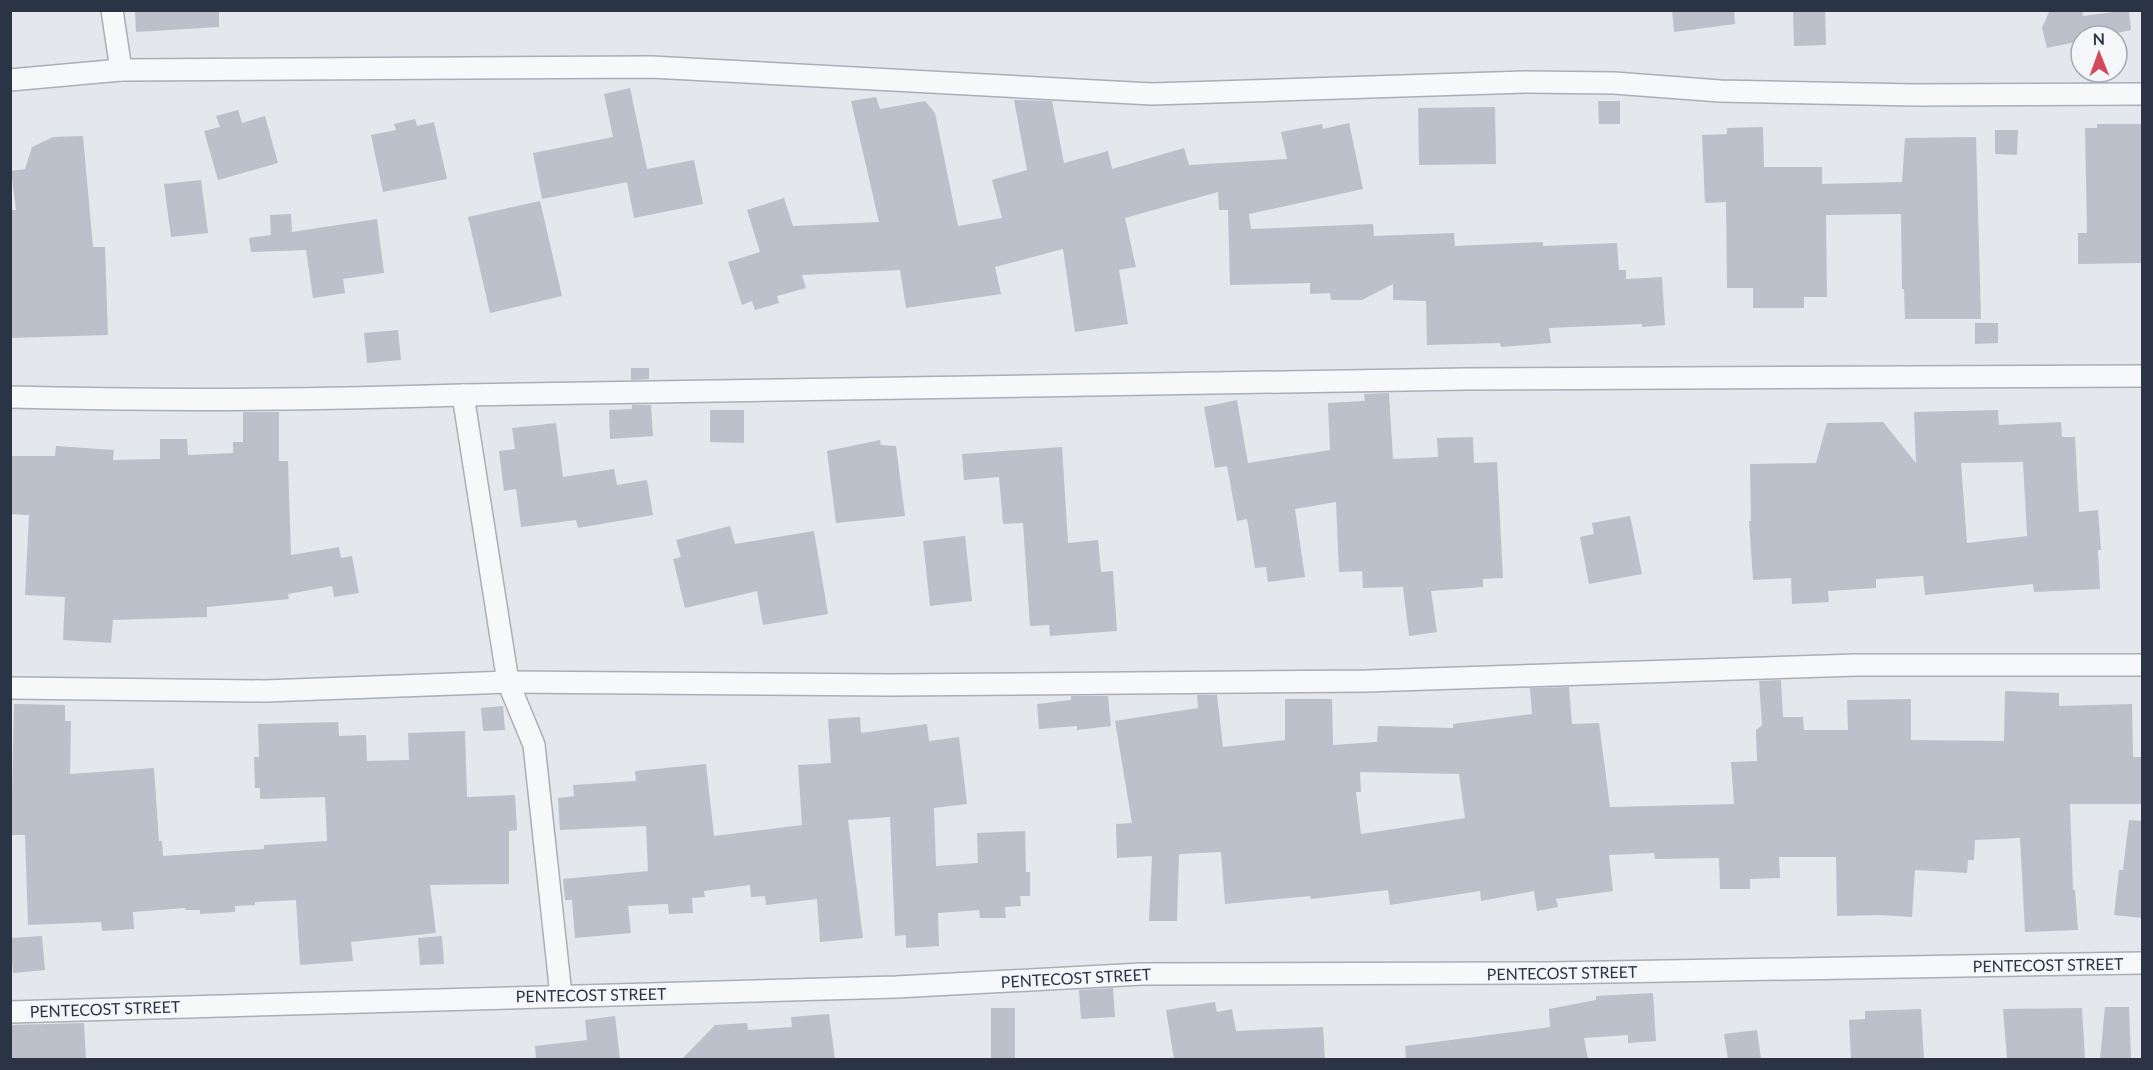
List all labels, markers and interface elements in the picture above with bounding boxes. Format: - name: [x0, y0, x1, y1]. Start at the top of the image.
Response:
- north arrow: [2069, 24, 2129, 84]
- text: N: [2092, 29, 2105, 48]
- street label: PENTECOST STREET: [1973, 954, 2124, 975]
- street label: PENTECOST STREET: [1487, 962, 1638, 983]
- street label: PENTECOST STREET: [1000, 964, 1152, 991]
- street label: PENTECOST STREET: [516, 984, 667, 1005]
- street label: PENTECOST STREET: [29, 996, 181, 1021]

